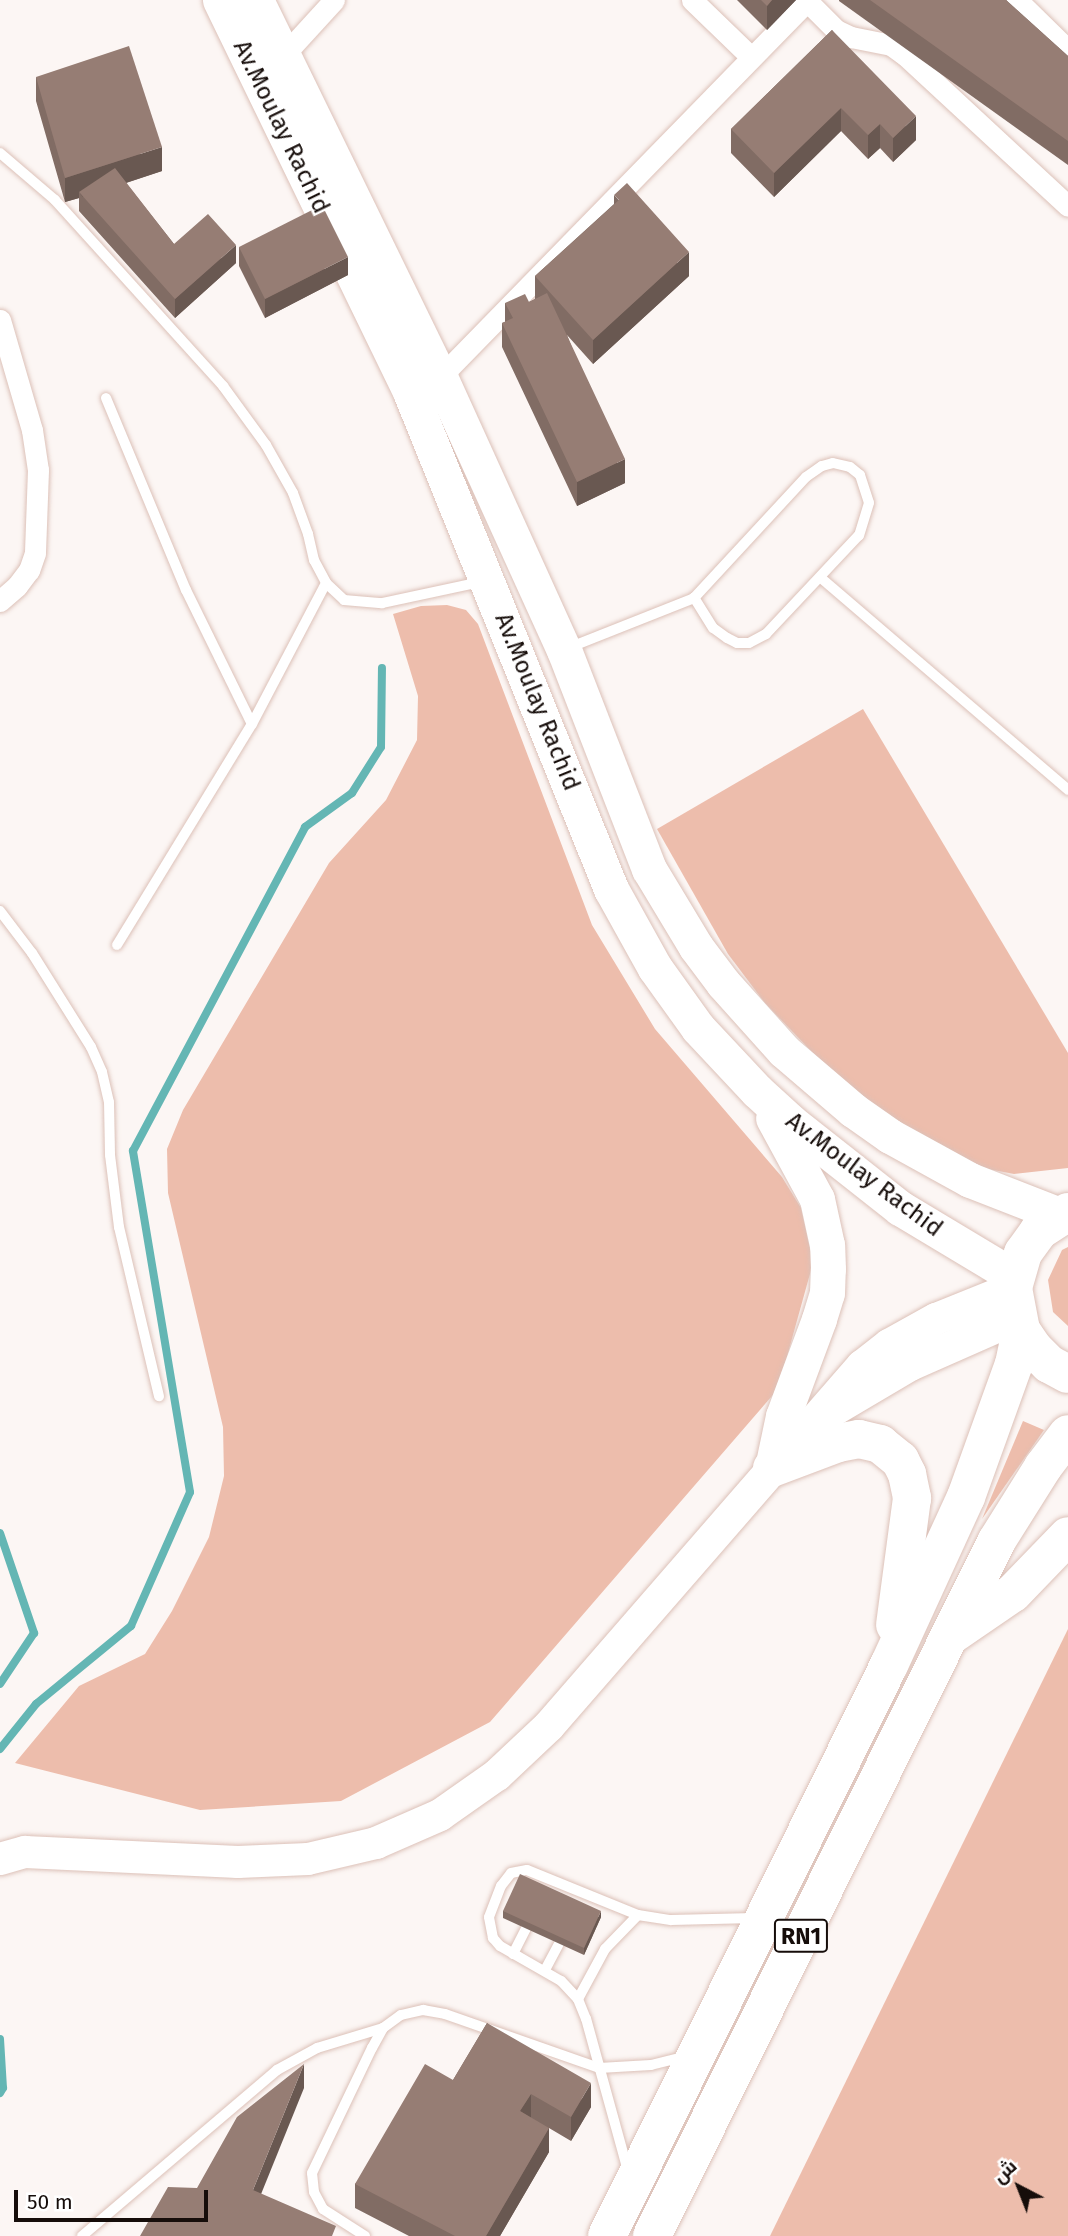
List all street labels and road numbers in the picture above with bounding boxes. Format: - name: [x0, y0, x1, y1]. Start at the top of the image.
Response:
- street label: Av.Moulay Rachid: [227, 36, 335, 218]
- street label: Av.Moulay Rachid: [488, 609, 586, 795]
- street label: Av.Moulay Rachid: [780, 1107, 948, 1243]
- road number: RN1: [773, 1916, 829, 1955]

